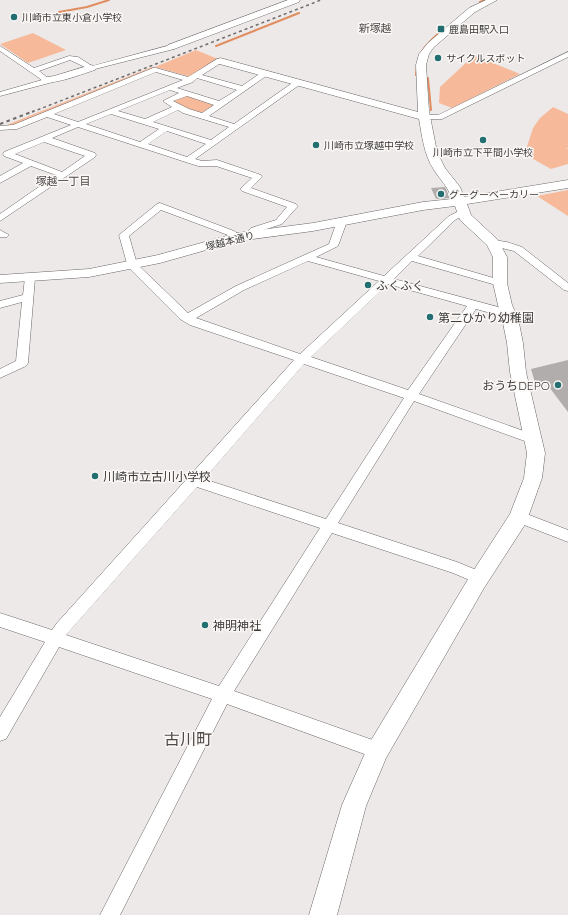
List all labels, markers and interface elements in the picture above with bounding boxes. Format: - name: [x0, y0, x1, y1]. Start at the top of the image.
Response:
- place label: 川崎市立東小倉小学校: [22, 11, 122, 24]
- marker: 川崎市立東小倉小学校: [9, 12, 19, 22]
- district label: 新塚越: [359, 21, 392, 35]
- place label: 鹿島田駅入口: [449, 23, 509, 36]
- marker: 鹿島田駅入口: [436, 24, 446, 34]
- place label: サイクルスポット: [446, 52, 526, 65]
- marker: サイクルスポット: [433, 53, 443, 63]
- marker: 川崎市立下平間小学校: [478, 135, 488, 145]
- place label: 川崎市立塚越中学校: [324, 139, 414, 152]
- marker: 川崎市立塚越中学校: [311, 140, 321, 150]
- place label: 川崎市立下平間小学校: [433, 146, 533, 159]
- district label: 塚越一丁目: [36, 174, 91, 188]
- place label: グーグーベーカリー: [449, 188, 539, 201]
- marker: グーグーベーカリー: [436, 189, 446, 199]
- street label: 塚越本通り: [204, 229, 256, 253]
- place label: ふくふく: [376, 278, 424, 293]
- marker: ふくふく: [363, 280, 373, 290]
- place label: 第二ひかり幼稚園: [438, 310, 534, 325]
- marker: 第二ひかり幼稚園: [425, 312, 435, 322]
- place label: おうちDEPO: [482, 378, 550, 393]
- marker: おうちDEPO: [553, 380, 563, 390]
- place label: 川崎市立古川小学校: [103, 469, 211, 484]
- marker: 川崎市立古川小学校: [90, 471, 100, 481]
- place label: 神明神社: [213, 618, 261, 633]
- marker: 神明神社: [200, 620, 210, 630]
- district label: 古川町: [164, 729, 212, 749]

